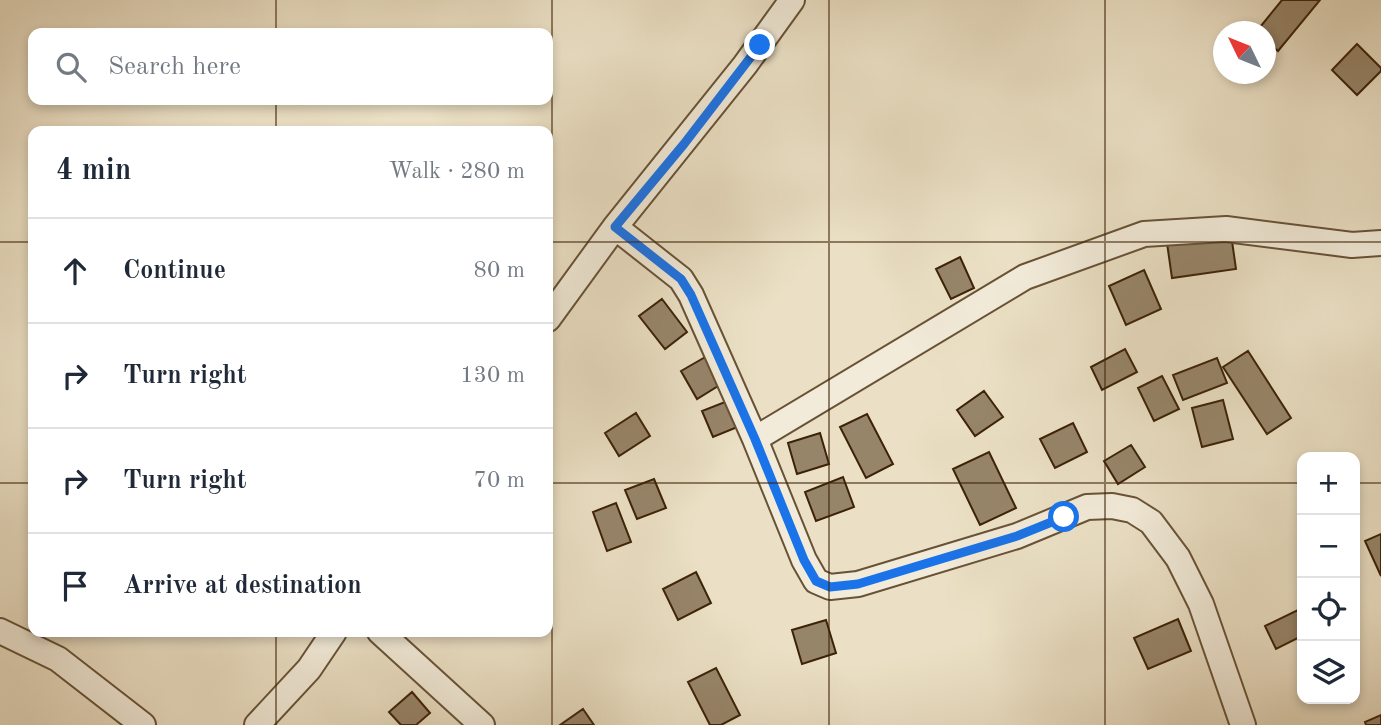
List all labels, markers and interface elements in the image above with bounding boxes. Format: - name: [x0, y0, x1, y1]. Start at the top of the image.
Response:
- north arrow: [1213, 21, 1276, 84]
- search box: [28, 28, 553, 105]
- route end: [744, 29, 775, 60]
- icon: search: [52, 48, 90, 86]
- text: Search here: [108, 54, 241, 80]
- text: 4 min: [56, 156, 131, 186]
- text: Walk · 280 m: [389, 160, 525, 183]
- icon: ahead: [56, 252, 94, 290]
- text: Continue: [123, 258, 226, 284]
- text: 80 m: [474, 259, 525, 282]
- icon: right: [56, 357, 94, 395]
- text: Turn right: [123, 363, 246, 389]
- text: 130 m: [460, 364, 525, 387]
- map controls: [1297, 452, 1360, 704]
- button: +: [1297, 452, 1360, 515]
- icon: right: [56, 462, 94, 500]
- text: Turn right: [123, 468, 246, 494]
- text: 70 m: [474, 469, 525, 492]
- route start: [1048, 501, 1079, 532]
- button: −: [1297, 515, 1360, 578]
- icon: arrive: [56, 567, 94, 605]
- text: Arrive at destination: [123, 573, 362, 599]
- button: locate: [1297, 578, 1360, 641]
- button: layers: [1297, 641, 1360, 704]

